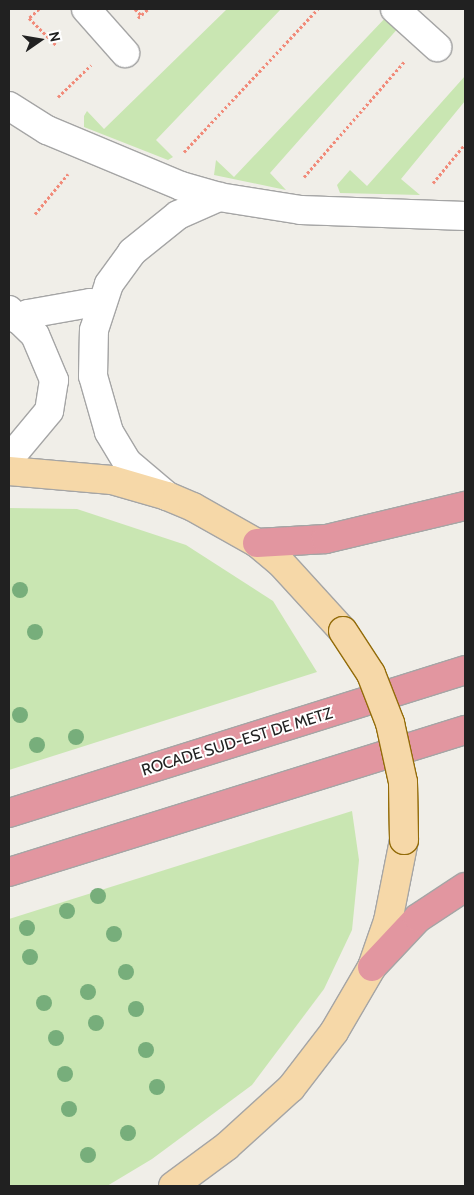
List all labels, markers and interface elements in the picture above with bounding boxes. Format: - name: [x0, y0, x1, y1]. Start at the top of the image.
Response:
- north arrow: [15, 15, 65, 65]
- text: N: [45, 30, 64, 43]
- street label: ROCADE SUD-EST DE METZ: [139, 704, 335, 780]

